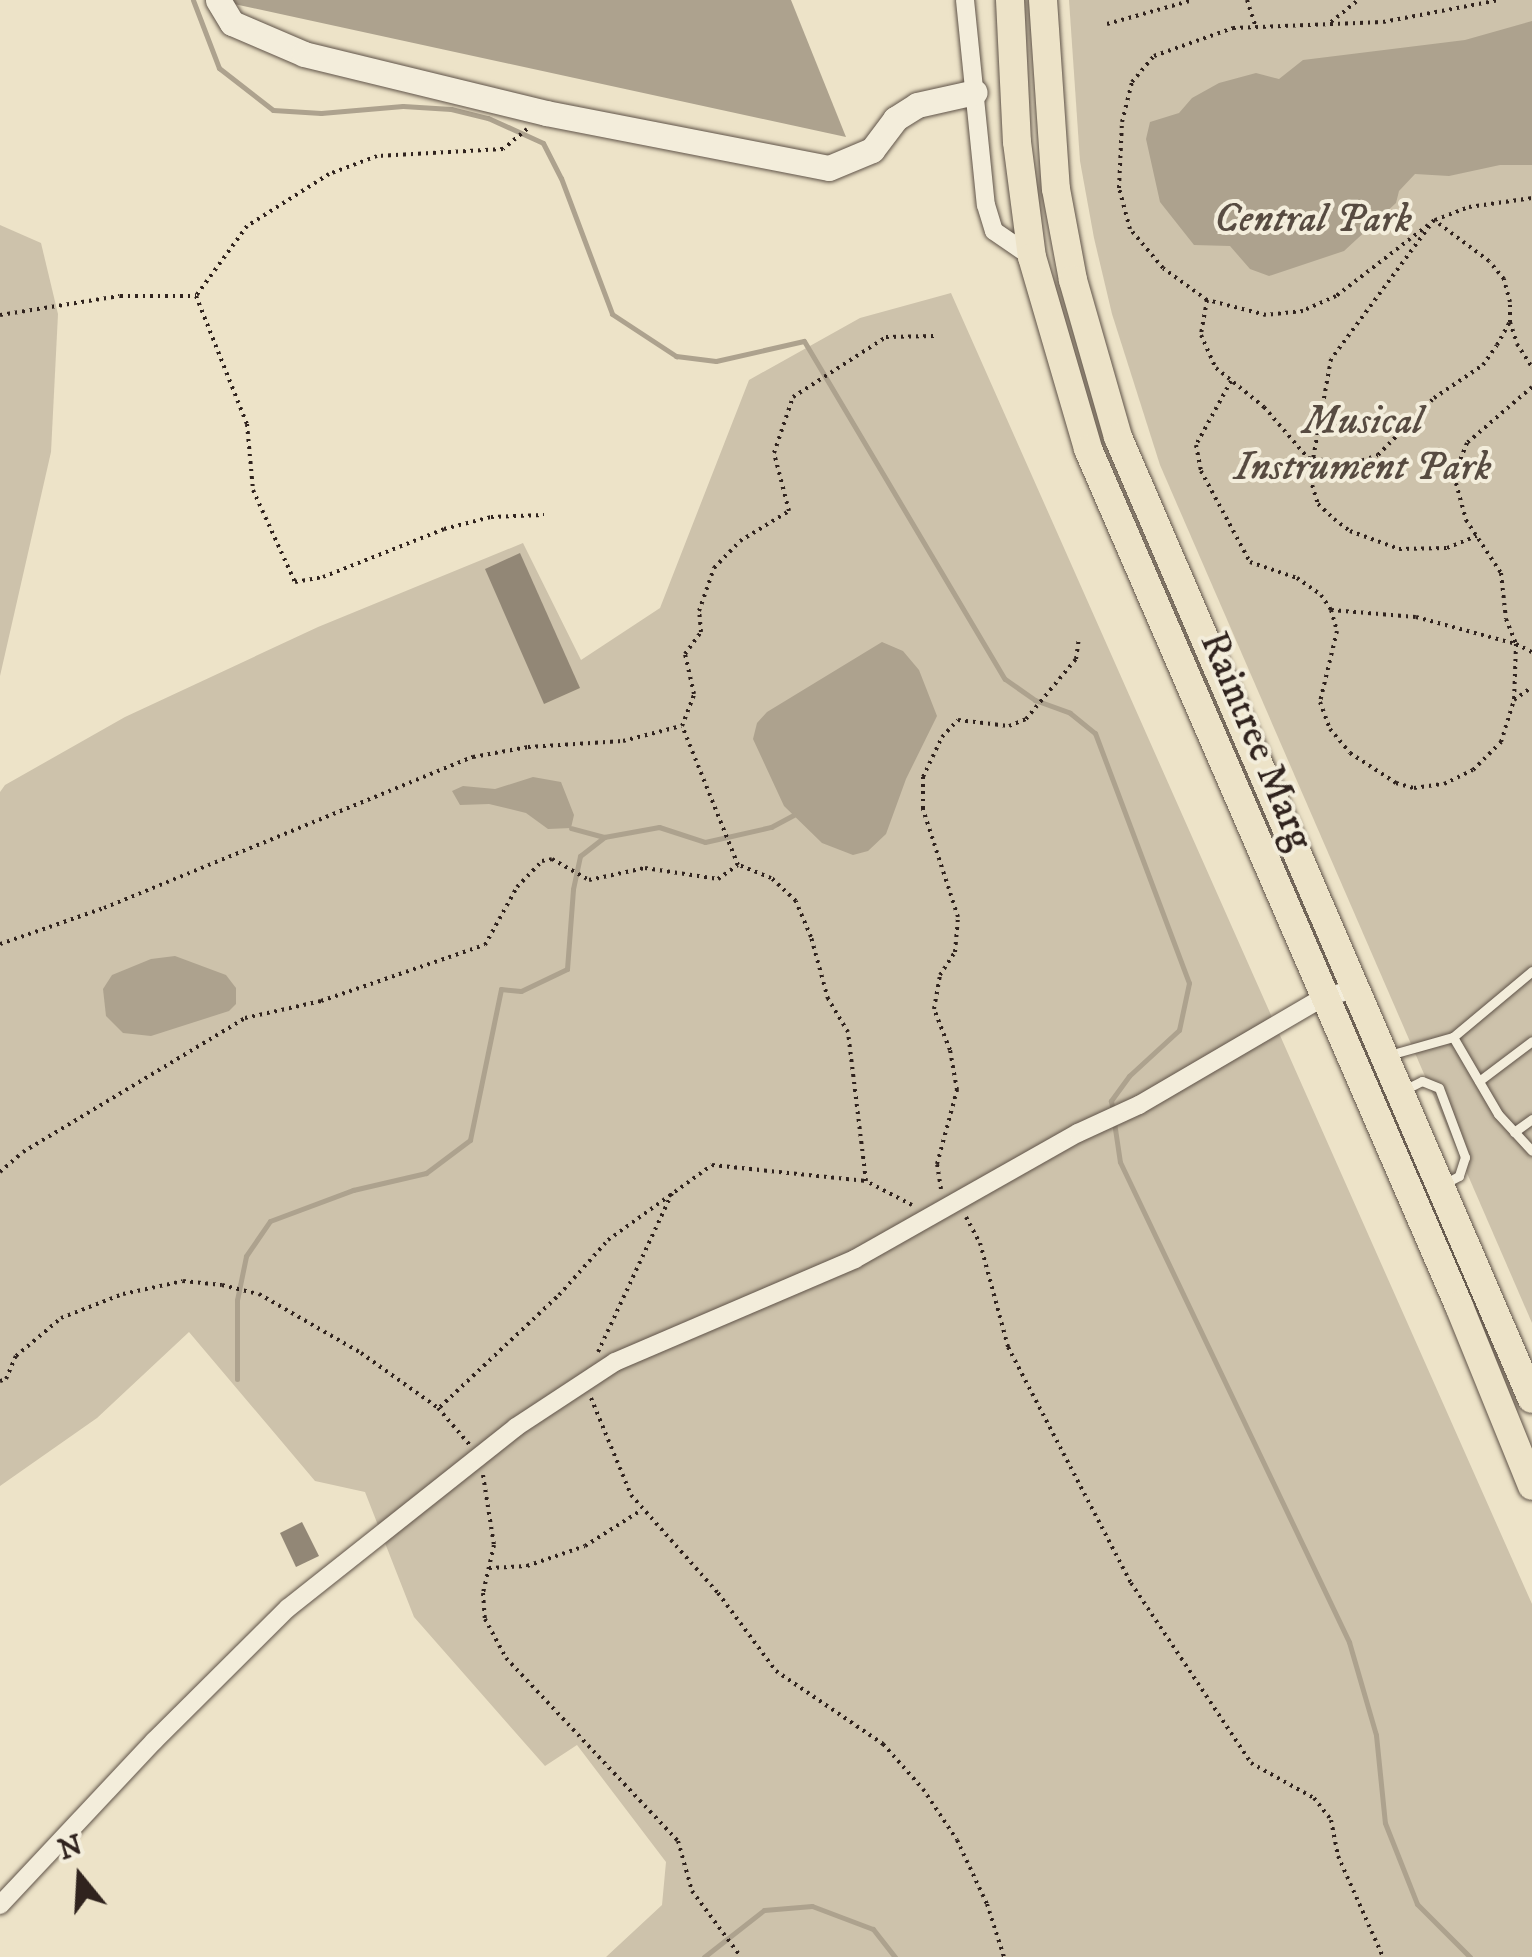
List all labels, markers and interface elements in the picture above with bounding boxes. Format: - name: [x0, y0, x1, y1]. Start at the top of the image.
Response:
- park label: Central Park: [1214, 196, 1412, 244]
- park label: Musical Instrument Park: [1234, 398, 1492, 492]
- street label: Raintree Marg: [1189, 625, 1323, 857]
- north arrow: [30, 1827, 130, 1927]
- text: N: [54, 1828, 87, 1868]

